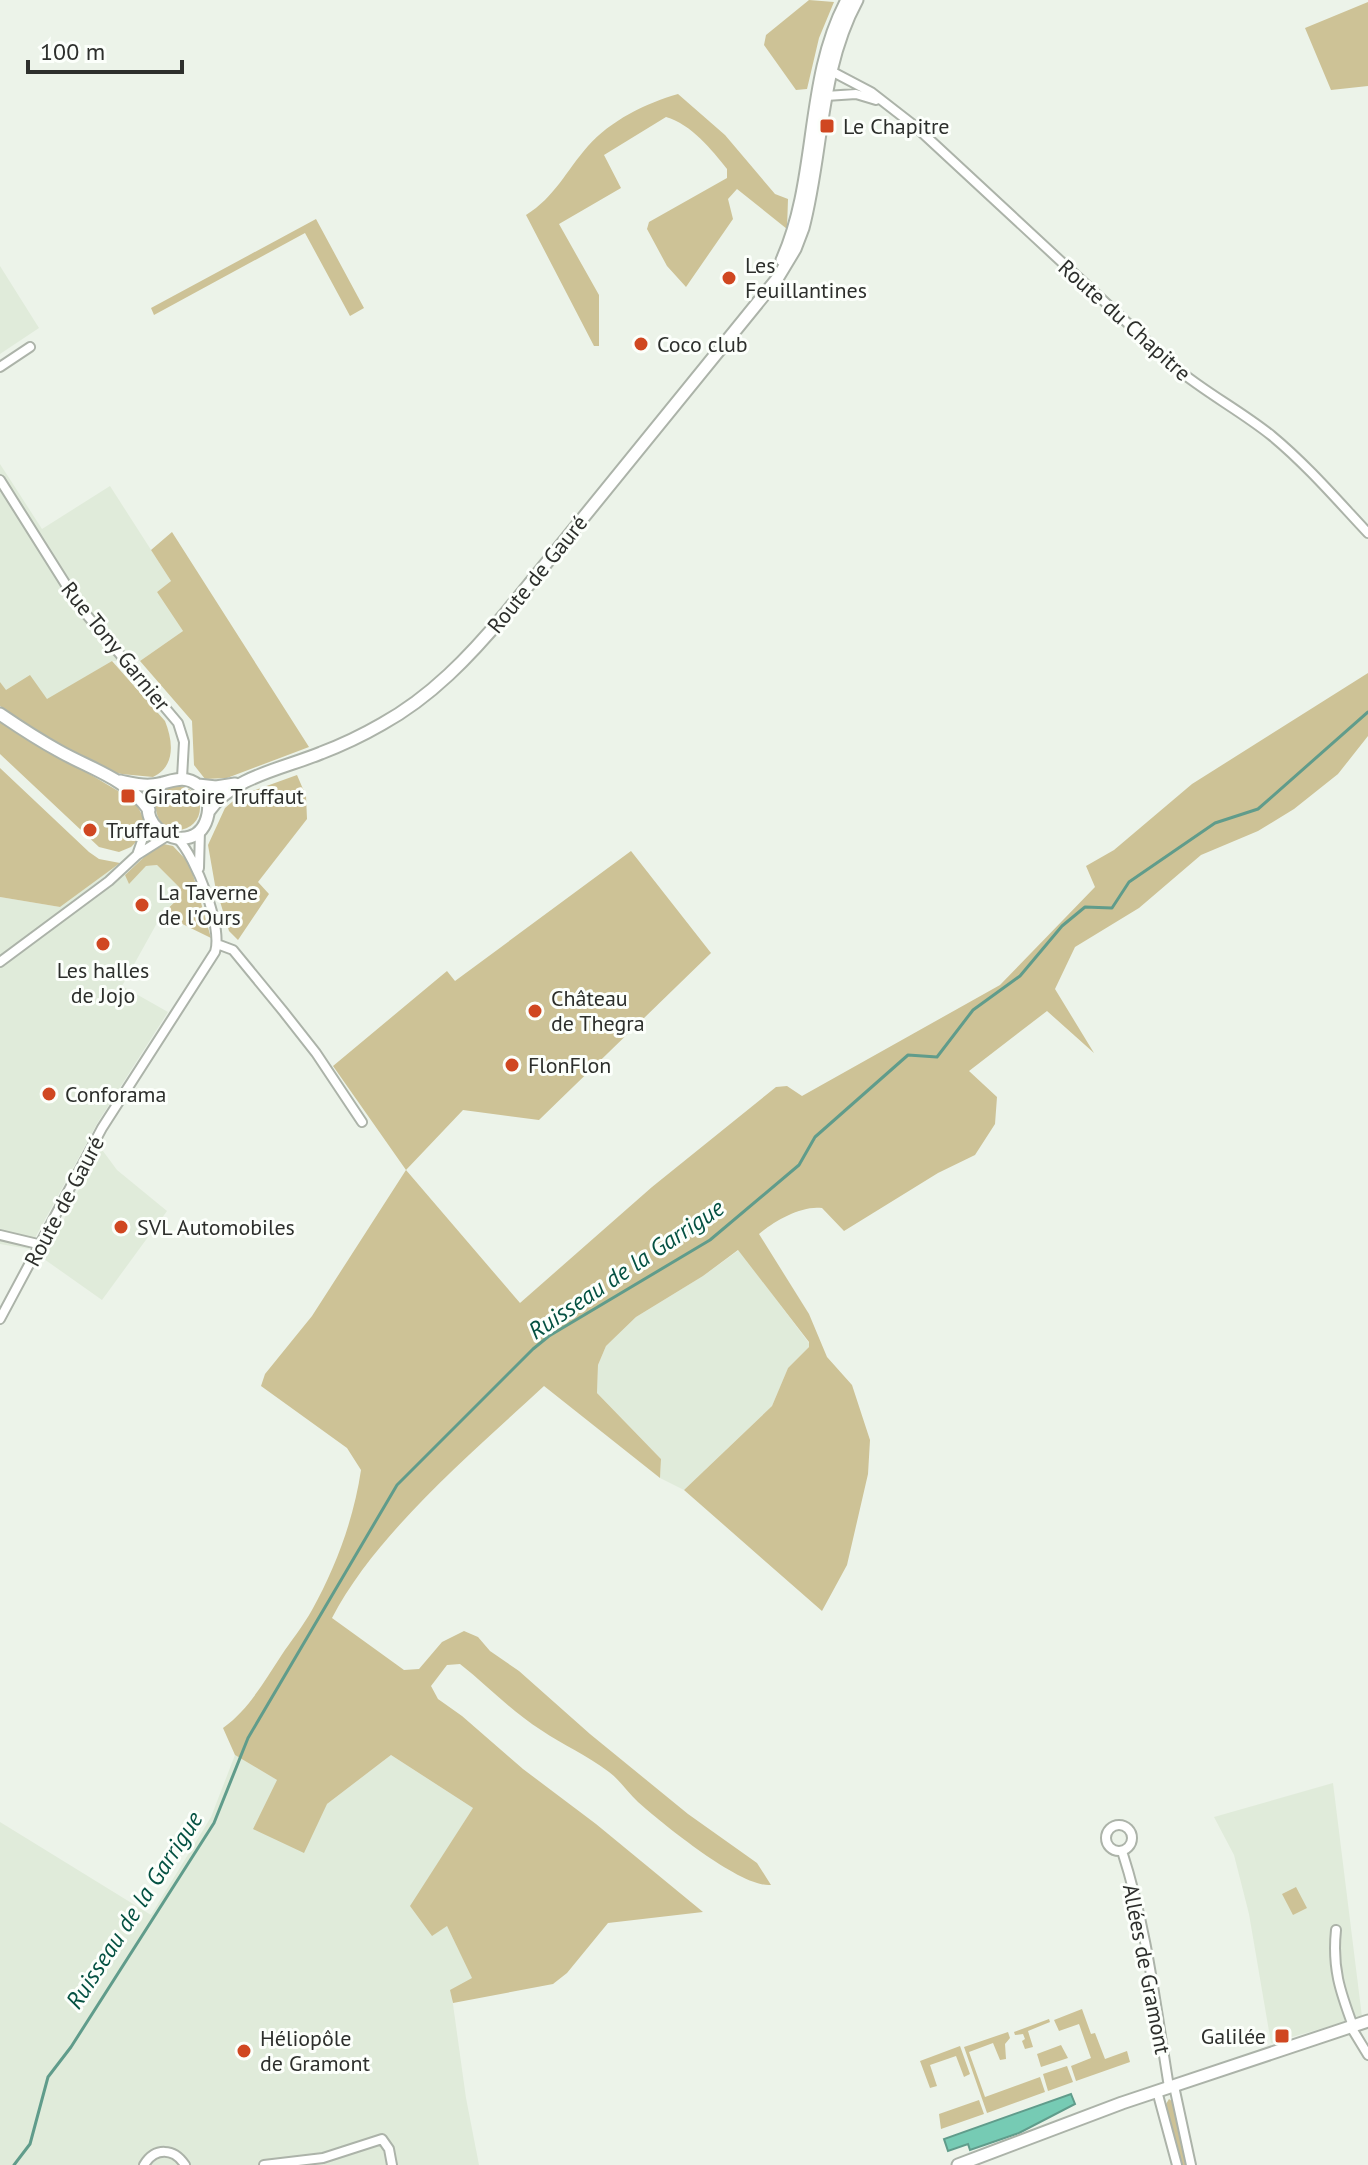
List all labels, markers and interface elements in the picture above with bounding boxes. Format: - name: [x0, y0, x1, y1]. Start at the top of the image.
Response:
- scale bar: [28, 24, 182, 74]
- text: 100 m: [40, 36, 105, 67]
- place label: Le Chapitre: [843, 112, 950, 140]
- marker: Le Chapitre: [818, 117, 836, 135]
- place label: Les Feuillantines: [745, 251, 867, 304]
- street label: Route du Chapitre: [1053, 253, 1197, 387]
- marker: Les Feuillantines: [720, 269, 738, 287]
- place label: Coco club: [657, 330, 748, 358]
- marker: Coco club: [632, 335, 650, 353]
- street label: Route de Gauré: [481, 509, 593, 639]
- street label: Rue Tony Garnier: [55, 576, 177, 717]
- place label: Giratoire Truffaut: [144, 782, 305, 810]
- marker: Giratoire Truffaut: [119, 787, 137, 805]
- place label: Truffaut: [106, 816, 180, 844]
- marker: Truffaut: [81, 821, 99, 839]
- place label: La Taverne de l'Ours: [158, 878, 258, 931]
- marker: La Taverne de l'Ours: [133, 896, 151, 914]
- marker: Les halles de Jojo: [94, 935, 112, 953]
- place label: Les halles de Jojo: [57, 956, 149, 1009]
- place label: Château de Thegra: [551, 984, 645, 1037]
- marker: Château de Thegra: [526, 1002, 544, 1020]
- place label: FlonFlon: [528, 1051, 611, 1079]
- marker: FlonFlon: [503, 1056, 521, 1074]
- place label: Conforama: [65, 1080, 166, 1108]
- marker: Conforama: [40, 1085, 58, 1103]
- street label: Route de Gauré: [18, 1131, 110, 1271]
- water label: Ruisseau de la Garrigue: [522, 1192, 730, 1346]
- place label: SVL Automobiles: [137, 1213, 295, 1241]
- marker: SVL Automobiles: [112, 1218, 130, 1236]
- water label: Ruisseau de la Garrigue: [58, 1805, 210, 2015]
- street label: Allées de Gramont: [1117, 1881, 1177, 2057]
- place label: Galilée: [1201, 2022, 1266, 2050]
- place label: Héliopôle de Gramont: [260, 2024, 370, 2077]
- marker: Galilée: [1273, 2027, 1291, 2045]
- marker: Héliopôle de Gramont: [235, 2042, 253, 2060]

